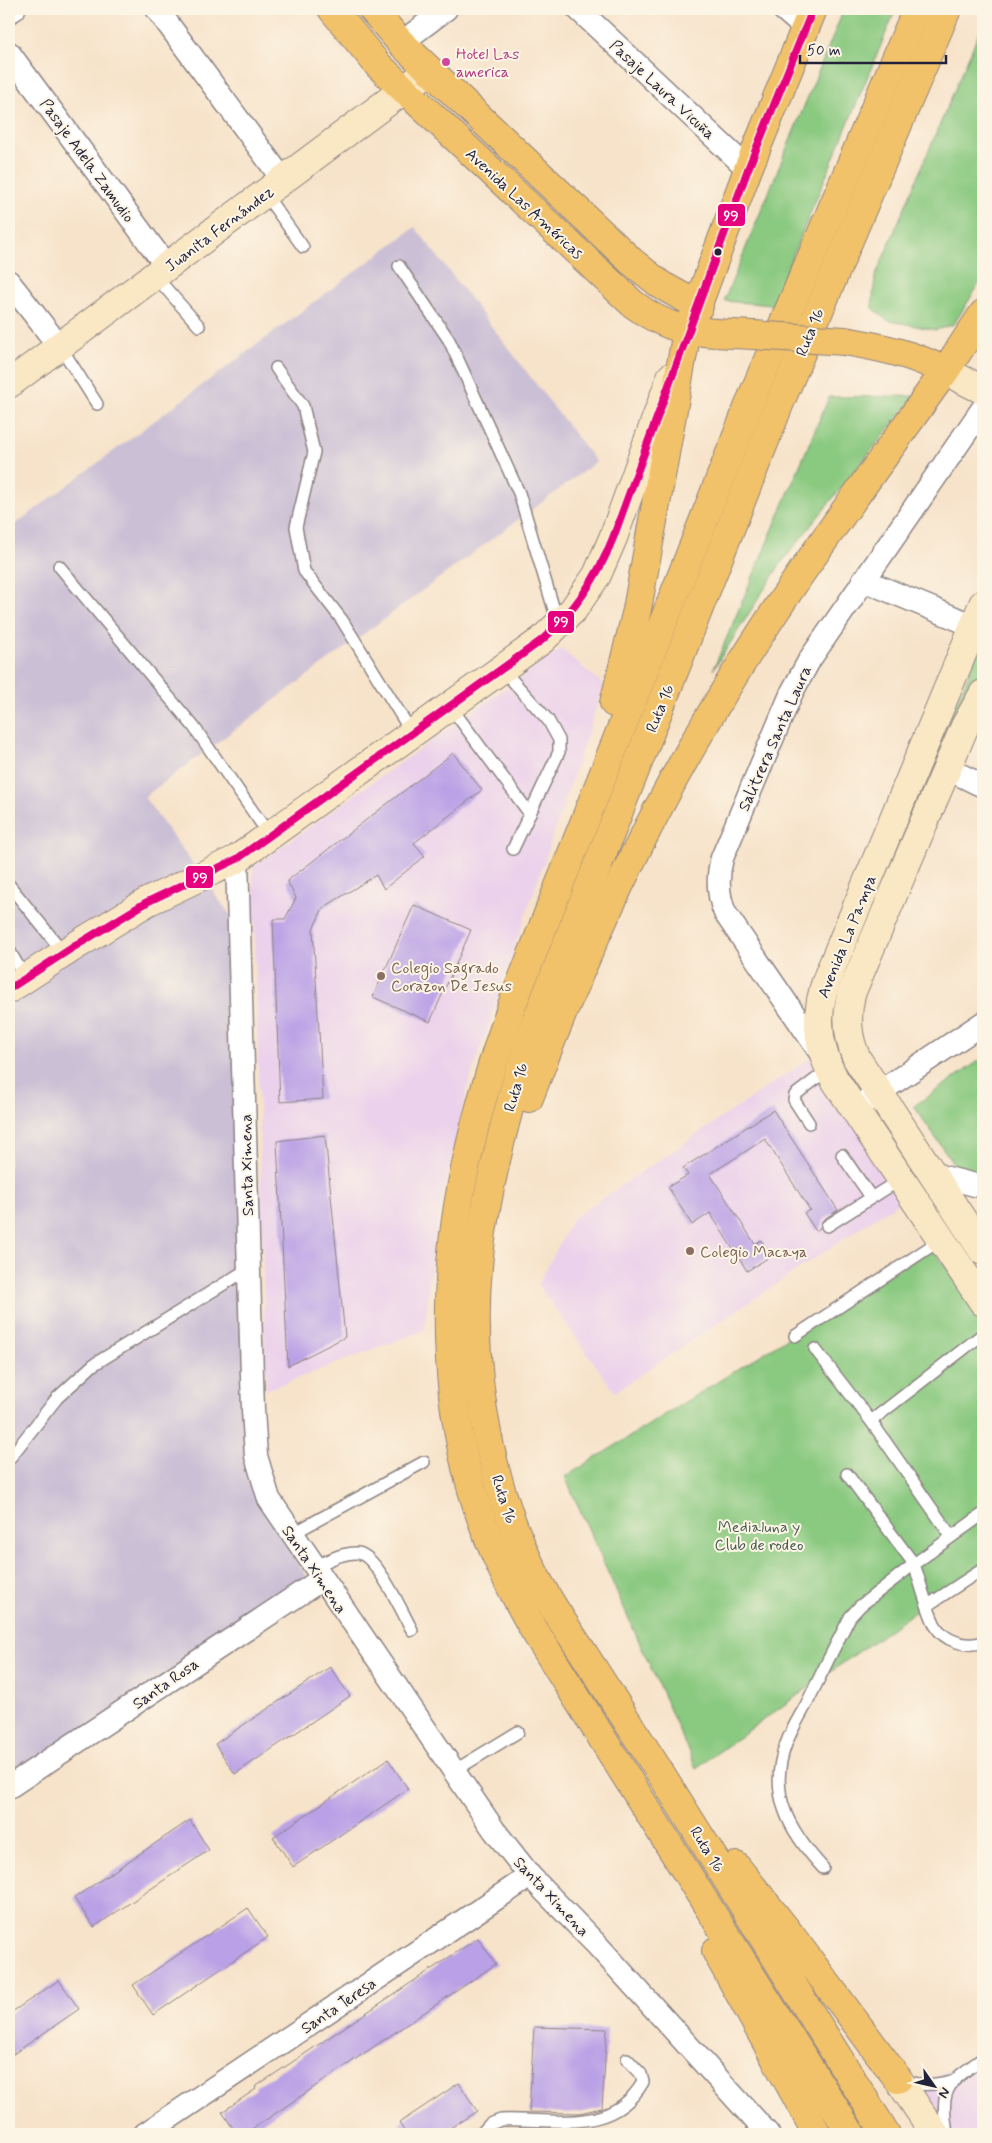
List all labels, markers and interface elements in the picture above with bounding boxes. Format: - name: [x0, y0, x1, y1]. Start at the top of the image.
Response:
- scale bar: [800, 32, 946, 64]
- street label: Pasaje Laura Vicuña: [605, 36, 719, 145]
- text: 50 m: [807, 41, 841, 61]
- place label: Hotel Las america: [456, 44, 520, 83]
- marker: Hotel Las america: [440, 56, 452, 68]
- street label: Pasaje Adela Zamudio: [35, 95, 139, 227]
- street label: Avenida Las Américas: [461, 144, 587, 264]
- street label: Juanita Fernández: [161, 181, 278, 277]
- line badge: 99: [717, 203, 746, 227]
- text: 99: [723, 207, 739, 225]
- unlabelled marker: [713, 247, 723, 257]
- street label: Ruta 16: [791, 305, 830, 360]
- line badge: 99: [547, 610, 575, 634]
- text: 99: [553, 613, 569, 631]
- street label: Salitrera Santa Laura: [734, 663, 817, 815]
- street label: Ruta 16: [641, 681, 680, 736]
- line badge: 99: [185, 865, 214, 889]
- text: 99: [192, 869, 208, 887]
- street label: Avenida La Pampa: [813, 872, 882, 1001]
- place label: Colegio Sagrado Corazon De Jesus: [391, 958, 512, 997]
- marker: Colegio Sagrado Corazon De Jesus: [375, 970, 387, 982]
- street label: Ruta 16: [499, 1060, 534, 1114]
- street label: Santa Ximena: [236, 1114, 259, 1216]
- place label: Colegio Macaya: [700, 1242, 807, 1264]
- marker: Colegio Macaya: [684, 1245, 696, 1257]
- street label: Ruta 16: [486, 1472, 521, 1527]
- park label: Medialuna y Club de rodeo: [714, 1517, 804, 1556]
- street label: Santa Ximena: [276, 1522, 351, 1618]
- street label: Santa Rosa: [129, 1654, 203, 1715]
- street label: Ruta 16: [684, 1823, 729, 1877]
- street label: Santa Ximena: [508, 1853, 594, 1942]
- street label: Santa Teresa: [297, 1973, 381, 2039]
- north arrow: [910, 2060, 960, 2110]
- text: N: [934, 2084, 954, 2102]

